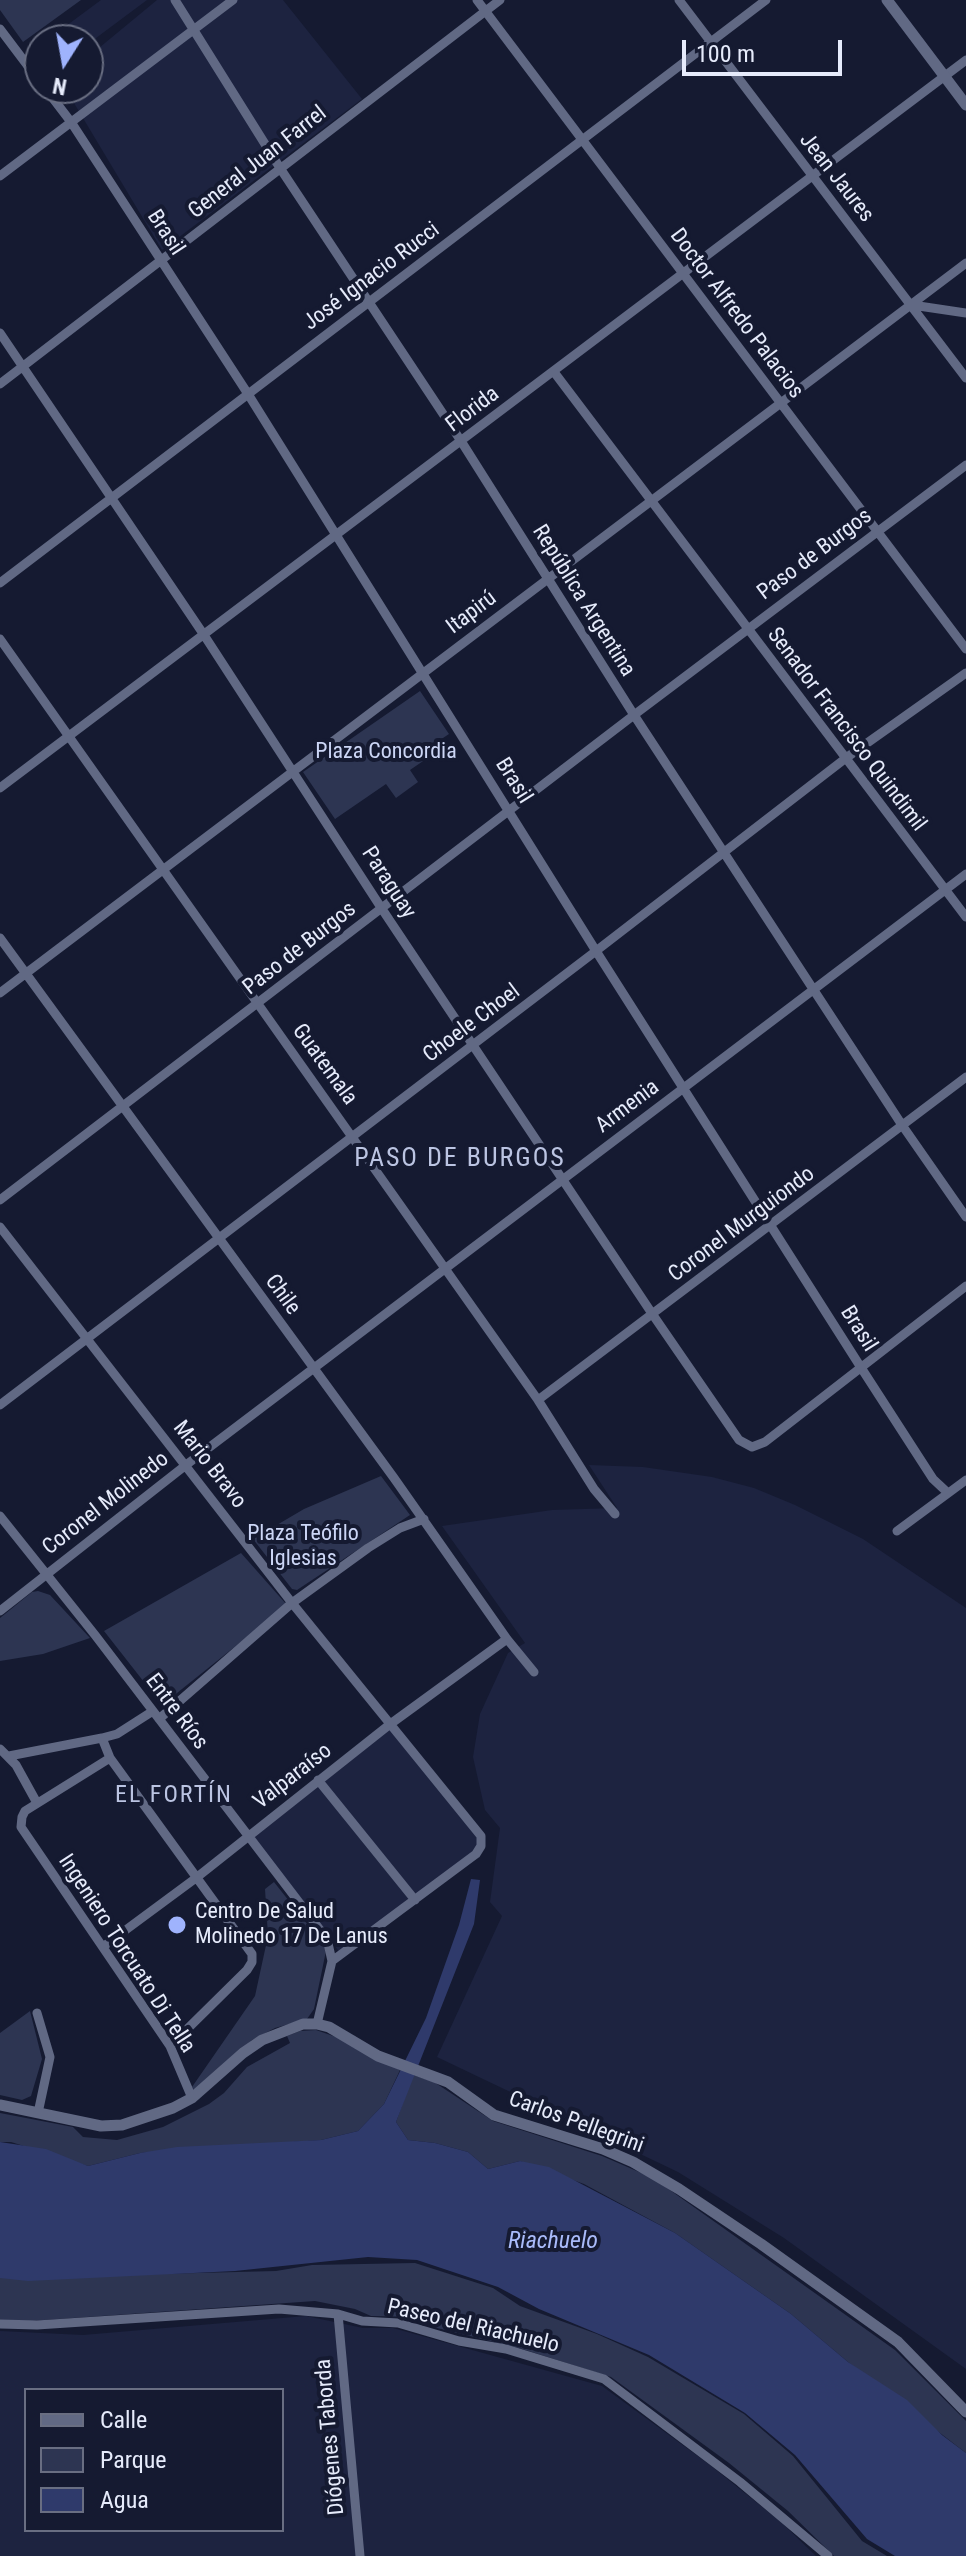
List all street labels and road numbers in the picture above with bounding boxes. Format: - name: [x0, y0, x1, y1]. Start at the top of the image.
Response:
- street label: General Juan Farrel: [184, 101, 332, 225]
- street label: Jean Jaures: [793, 128, 879, 228]
- street label: Brasil: [141, 205, 189, 261]
- street label: José Ignacio Rucci: [299, 217, 445, 337]
- street label: Doctor Alfredo Palacios: [664, 224, 808, 404]
- street label: Florida: [441, 381, 505, 439]
- street label: Paso de Burgos: [753, 504, 877, 606]
- street label: República Argentina: [526, 520, 640, 682]
- street label: Itapirú: [442, 586, 502, 640]
- street label: Senador Francisco Quindimil: [761, 623, 931, 837]
- street label: Brasil: [489, 753, 537, 809]
- street label: Paraguay: [355, 842, 421, 924]
- street label: Paso de Burgos: [238, 897, 362, 1001]
- street label: Choele Choel: [418, 979, 526, 1069]
- street label: Guatemala: [286, 1019, 362, 1111]
- street label: Armenia: [591, 1075, 665, 1139]
- street label: Coronel Murguiondo: [664, 1161, 820, 1289]
- street label: Chile: [259, 1270, 305, 1320]
- street label: Brasil: [834, 1301, 882, 1357]
- street label: Mario Bravo: [167, 1416, 251, 1514]
- street label: Coronel Molinedo: [38, 1447, 174, 1561]
- street label: Entre Ríos: [139, 1669, 213, 1755]
- street label: Valparaíso: [249, 1738, 337, 1816]
- street label: Ingeniero Torcuato Di Tella: [52, 1850, 200, 2058]
- street label: Carlos Pellegrini: [505, 2086, 647, 2160]
- street label: Paseo del Riachuelo: [385, 2294, 561, 2360]
- street label: Diógenes Taborda: [311, 2358, 351, 2516]

